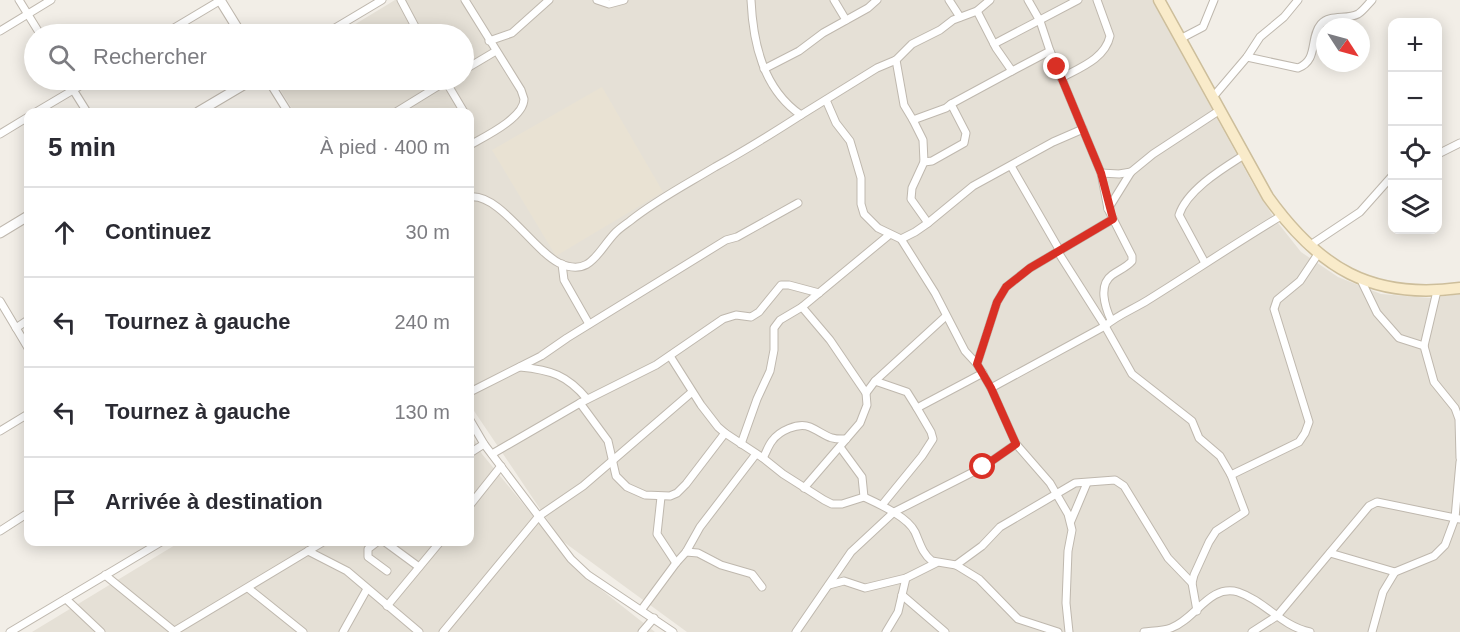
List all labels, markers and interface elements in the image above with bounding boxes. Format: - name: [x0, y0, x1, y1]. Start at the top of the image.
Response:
- north arrow: [1316, 18, 1370, 72]
- map controls: [1388, 18, 1442, 234]
- button: +: [1388, 18, 1442, 72]
- search box: [24, 24, 474, 90]
- icon: search: [45, 41, 78, 74]
- text: Rechercher: [93, 44, 207, 69]
- route end: [1043, 53, 1069, 79]
- button: −: [1388, 72, 1442, 126]
- button: locate: [1388, 126, 1442, 180]
- text: 5 min: [48, 132, 116, 162]
- text: À pied · 400 m: [320, 136, 450, 158]
- button: layers: [1388, 180, 1442, 234]
- icon: ahead: [48, 216, 81, 249]
- text: Continuez: [105, 219, 211, 244]
- text: 30 m: [406, 221, 450, 243]
- icon: left: [48, 306, 81, 339]
- text: Tournez à gauche: [105, 309, 290, 334]
- text: 240 m: [394, 311, 450, 333]
- icon: left: [48, 396, 81, 429]
- text: Tournez à gauche: [105, 399, 290, 424]
- text: 130 m: [394, 401, 450, 423]
- route start: [969, 453, 995, 479]
- icon: arrive: [48, 486, 81, 519]
- text: Arrivée à destination: [105, 489, 323, 514]

